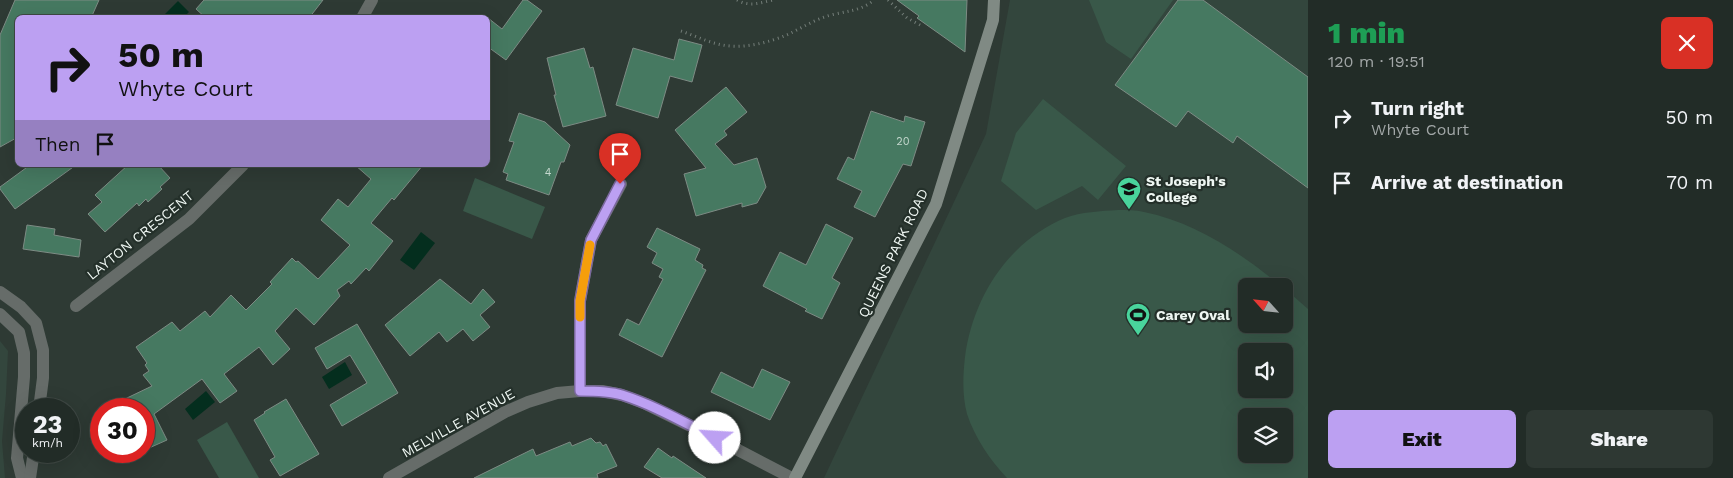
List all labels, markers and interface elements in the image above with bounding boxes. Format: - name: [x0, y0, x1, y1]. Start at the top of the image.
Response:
- text: 1 min: [1328, 15, 1405, 50]
- button: close: [1661, 17, 1713, 69]
- text: 50 m: [118, 34, 204, 76]
- icon: right: [35, 35, 100, 100]
- text: 120 m · 19:51: [1328, 52, 1425, 71]
- text: Whyte Court: [118, 76, 253, 101]
- text: Turn right: [1371, 97, 1464, 120]
- icon: right: [1328, 104, 1356, 132]
- text: 50 m: [1666, 106, 1713, 129]
- text: Whyte Court: [1371, 120, 1469, 139]
- icon: arrive: [91, 130, 119, 158]
- text: Then: [35, 133, 81, 156]
- pin: [599, 133, 641, 184]
- house number: 20: [896, 135, 910, 148]
- icon: arrive: [606, 140, 634, 168]
- house number: 4: [545, 166, 552, 179]
- icon: arrive: [1328, 169, 1356, 197]
- text: Arrive at destination: [1371, 171, 1563, 194]
- text: 70 m: [1666, 171, 1713, 194]
- place label: St Joseph's College: [1146, 173, 1226, 205]
- school or university icon: St Joseph's College: [1116, 176, 1142, 210]
- street label: QUEENS PARK ROAD: [855, 186, 931, 320]
- street label: LAYTON CRESCENT: [83, 187, 197, 283]
- north arrow: [1238, 278, 1292, 332]
- map controls: [1238, 278, 1293, 463]
- sports icon: Carey Oval: [1125, 302, 1151, 336]
- place label: Carey Oval: [1156, 307, 1230, 323]
- button: sound: [1238, 343, 1293, 398]
- street label: MELVILLE AVENUE: [399, 385, 517, 461]
- speed limit sign: 30: [90, 398, 155, 463]
- button: layers: [1238, 408, 1293, 463]
- text: 23: [33, 410, 62, 439]
- button: Exit: [1328, 410, 1516, 468]
- button: Share: [1526, 410, 1713, 468]
- position arrow: [688, 411, 740, 463]
- text: km/h: [32, 436, 63, 450]

